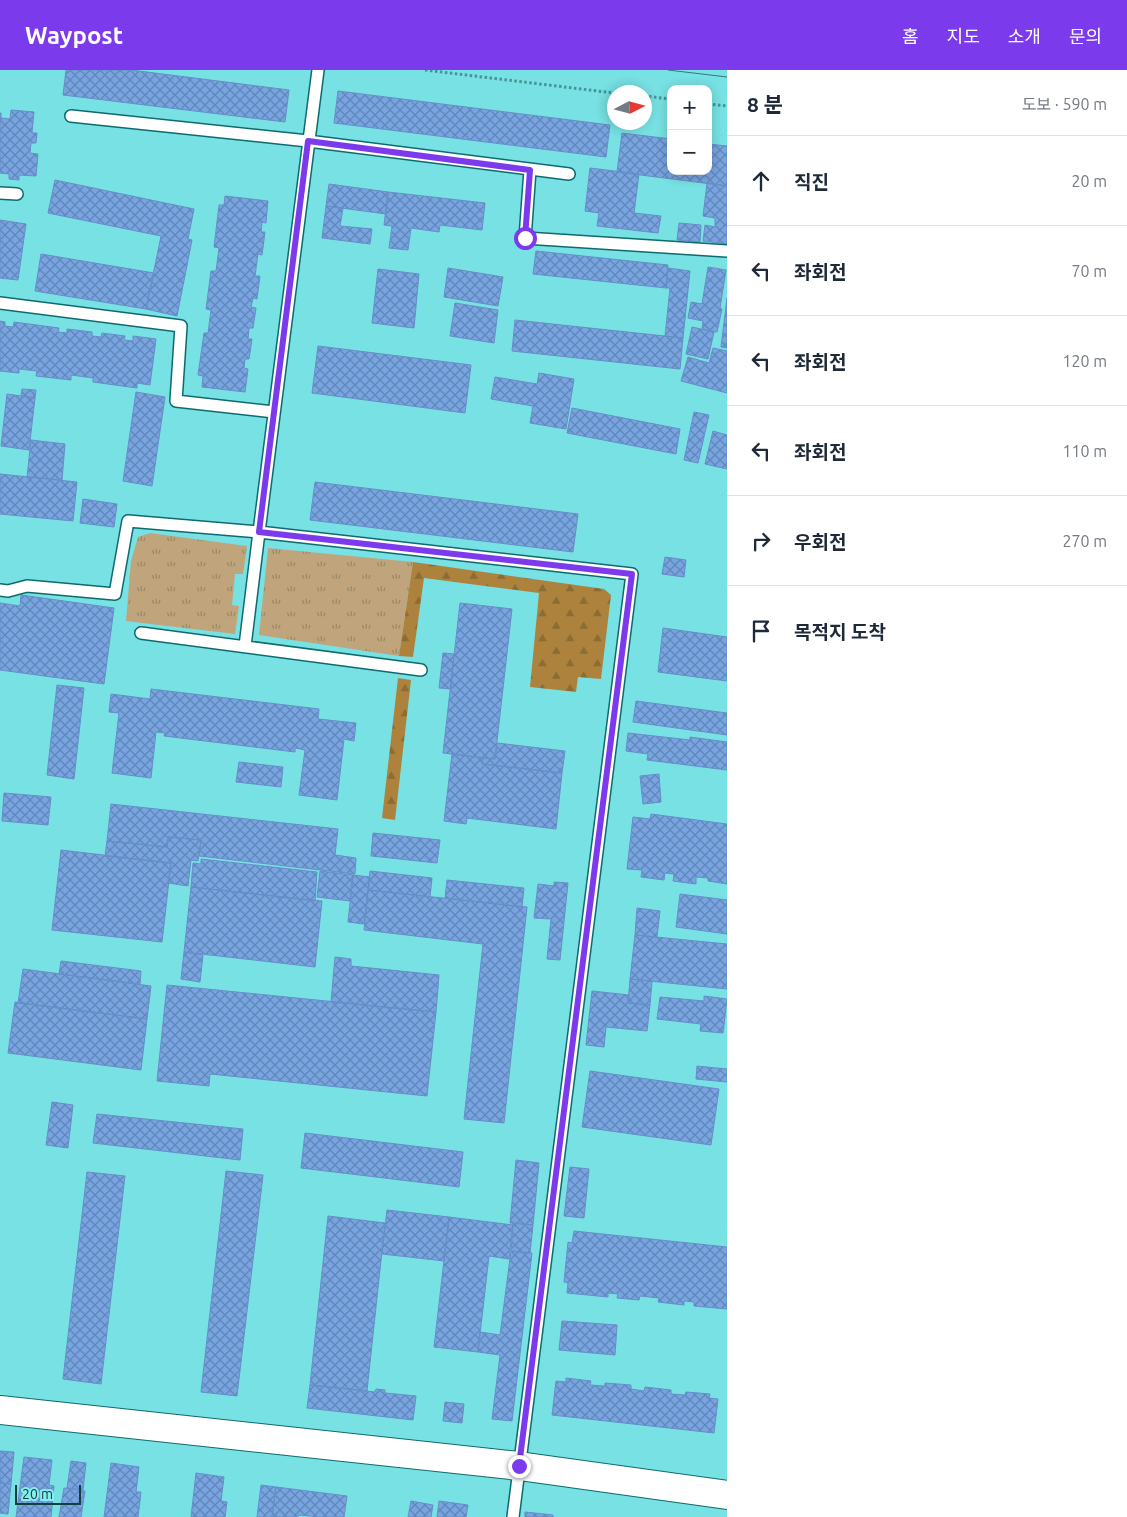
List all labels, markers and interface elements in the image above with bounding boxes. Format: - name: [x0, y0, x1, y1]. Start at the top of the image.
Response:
- text: Waypost: [25, 22, 123, 49]
- text: 홈: [902, 26, 919, 46]
- text: 지도: [947, 26, 980, 46]
- text: 소개: [1008, 26, 1041, 46]
- text: 문의: [1069, 26, 1102, 46]
- north arrow: [607, 85, 652, 130]
- map controls: [667, 85, 712, 175]
- button: +: [667, 85, 712, 130]
- text: 8 분: [747, 92, 783, 116]
- text: 도보 · 590 m: [1022, 95, 1107, 113]
- button: −: [667, 130, 712, 175]
- icon: ahead: [747, 167, 775, 195]
- text: 직진: [794, 171, 829, 193]
- text: 20 m: [1071, 172, 1107, 190]
- route start: [514, 227, 537, 250]
- icon: left: [747, 257, 775, 285]
- text: 좌회전: [794, 261, 846, 283]
- text: 70 m: [1071, 262, 1107, 280]
- icon: left: [747, 347, 775, 375]
- text: 좌회전: [794, 351, 846, 373]
- text: 120 m: [1062, 352, 1107, 370]
- icon: left: [747, 437, 775, 465]
- text: 좌회전: [794, 441, 846, 463]
- text: 110 m: [1062, 442, 1107, 460]
- icon: right: [747, 527, 775, 555]
- text: 우회전: [794, 531, 846, 553]
- text: 270 m: [1062, 532, 1107, 550]
- icon: arrive: [747, 617, 775, 645]
- text: 목적지 도착: [794, 621, 886, 643]
- route end: [508, 1455, 531, 1478]
- scale bar: [15, 1482, 81, 1505]
- text: 20 m: [22, 1486, 53, 1502]

